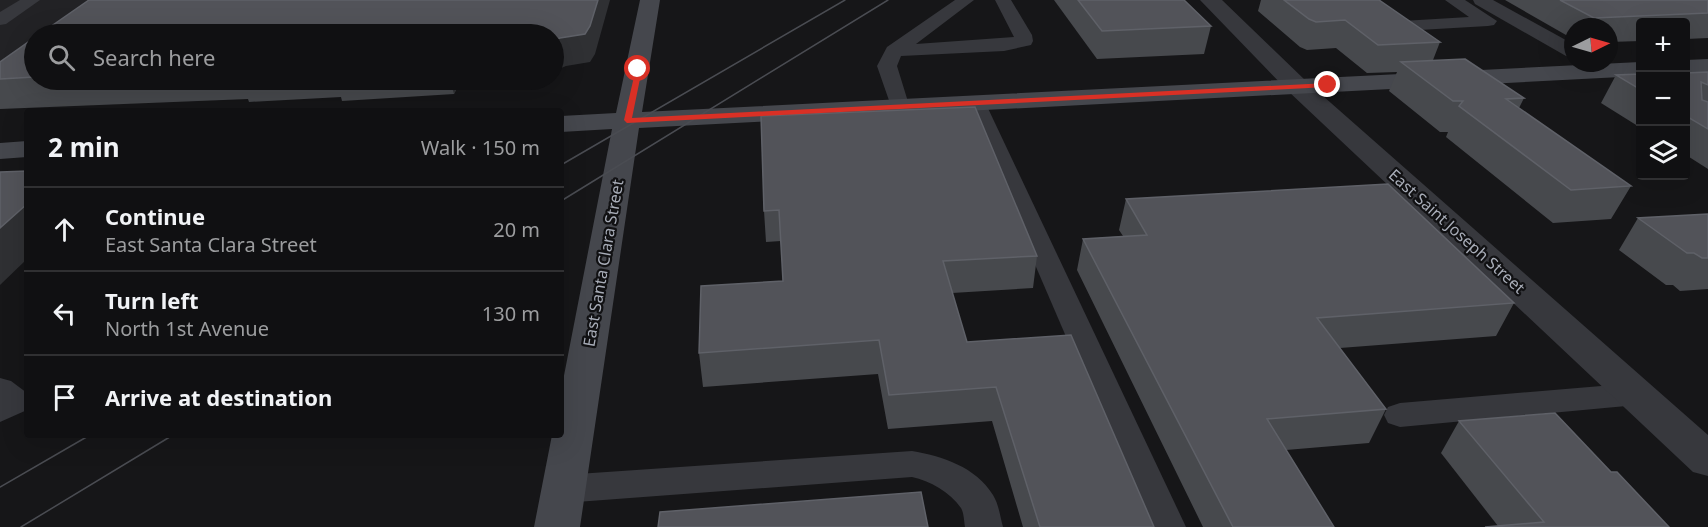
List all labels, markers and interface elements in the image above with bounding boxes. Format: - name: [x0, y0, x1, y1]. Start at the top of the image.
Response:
- north arrow: [1564, 18, 1618, 72]
- map controls: [1636, 18, 1690, 180]
- button: +: [1636, 18, 1690, 72]
- search box: [24, 24, 564, 90]
- icon: search: [45, 41, 78, 74]
- text: Search here: [93, 42, 215, 72]
- route start: [624, 55, 650, 81]
- route end: [1314, 71, 1340, 97]
- button: −: [1636, 72, 1690, 126]
- button: layers: [1636, 126, 1690, 180]
- text: 2 min: [48, 129, 120, 165]
- text: Walk · 150 m: [421, 134, 540, 161]
- street label: East Saint Joseph Street: [1384, 164, 1530, 298]
- street label: East Santa Clara Street: [577, 177, 629, 348]
- text: Continue: [105, 201, 205, 231]
- icon: ahead: [48, 213, 81, 246]
- text: 20 m: [493, 216, 540, 243]
- text: East Santa Clara Street: [105, 231, 317, 258]
- text: Turn left: [105, 285, 199, 315]
- icon: left: [48, 297, 81, 330]
- text: 130 m: [482, 300, 540, 327]
- text: North 1st Avenue: [105, 315, 269, 342]
- icon: arrive: [48, 381, 81, 414]
- text: Arrive at destination: [105, 382, 332, 412]

